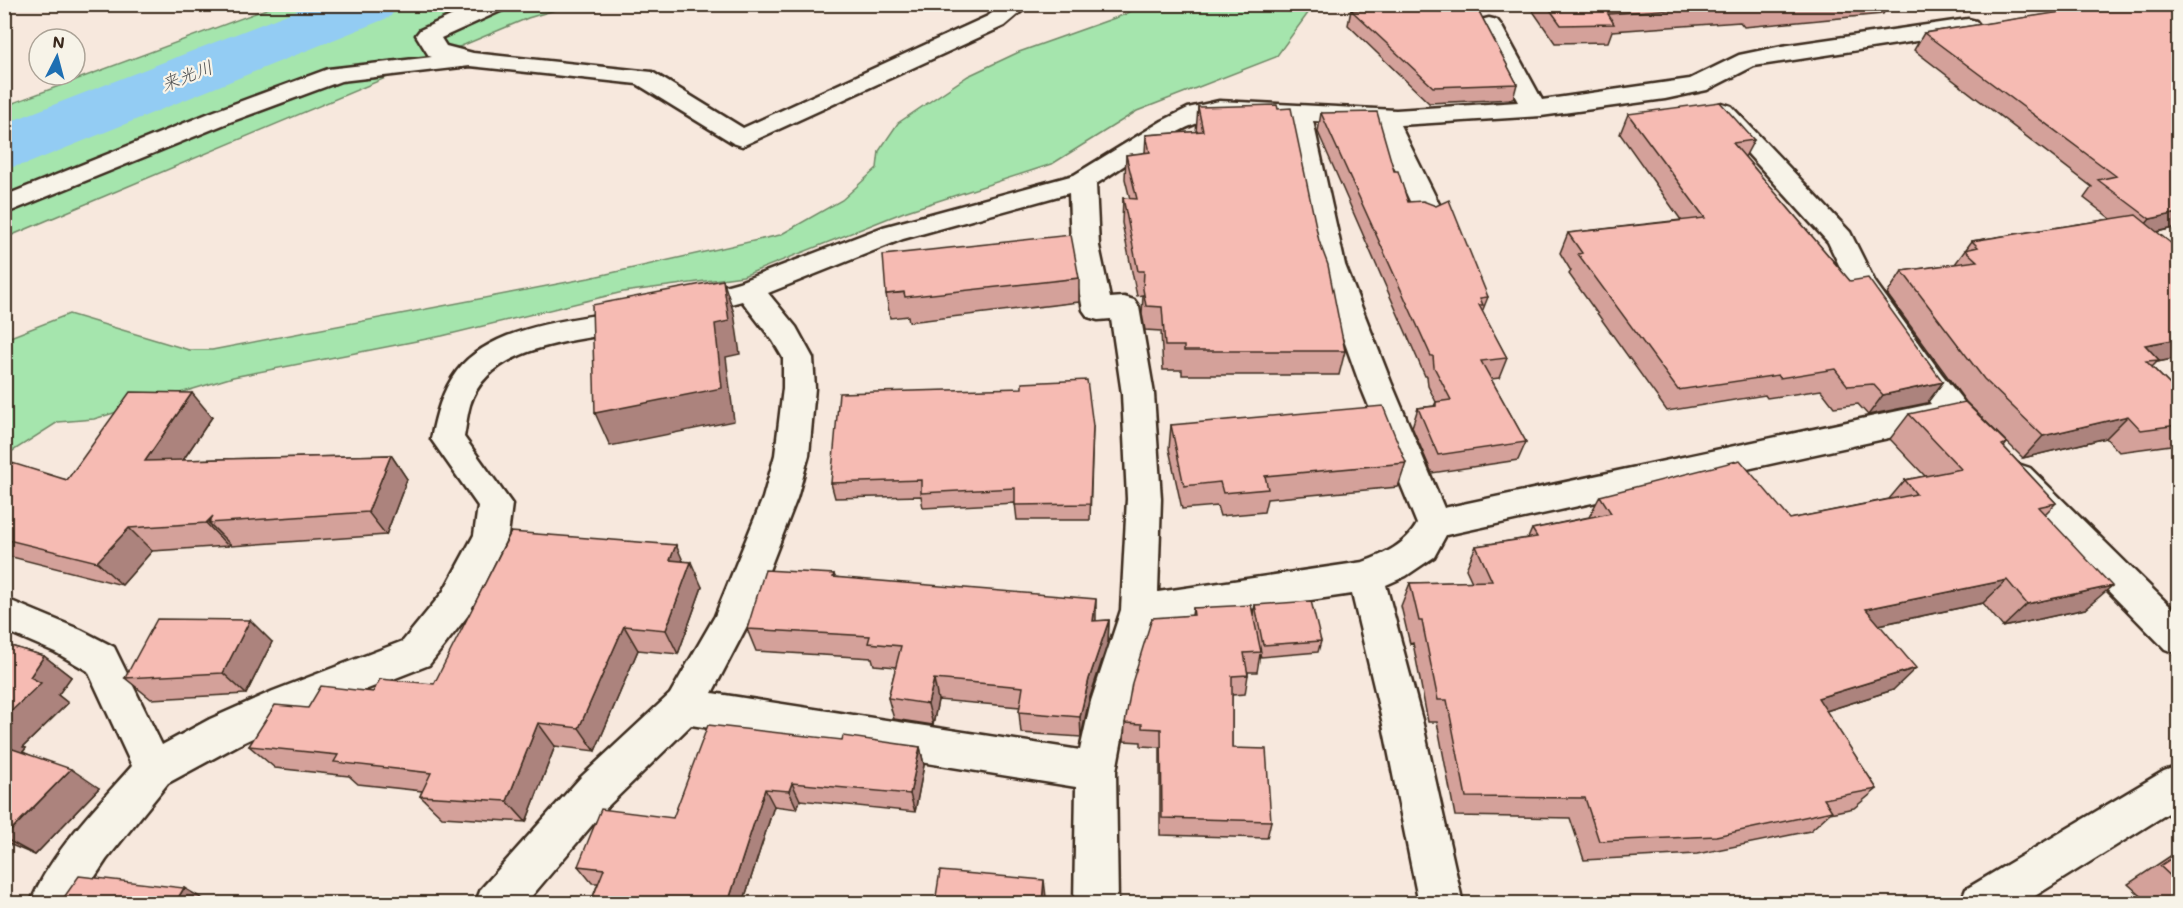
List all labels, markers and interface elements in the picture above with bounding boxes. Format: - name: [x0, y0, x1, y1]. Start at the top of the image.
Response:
- north arrow: [27, 27, 87, 87]
- text: N: [51, 31, 66, 53]
- water label: 来光川: [157, 54, 216, 96]

